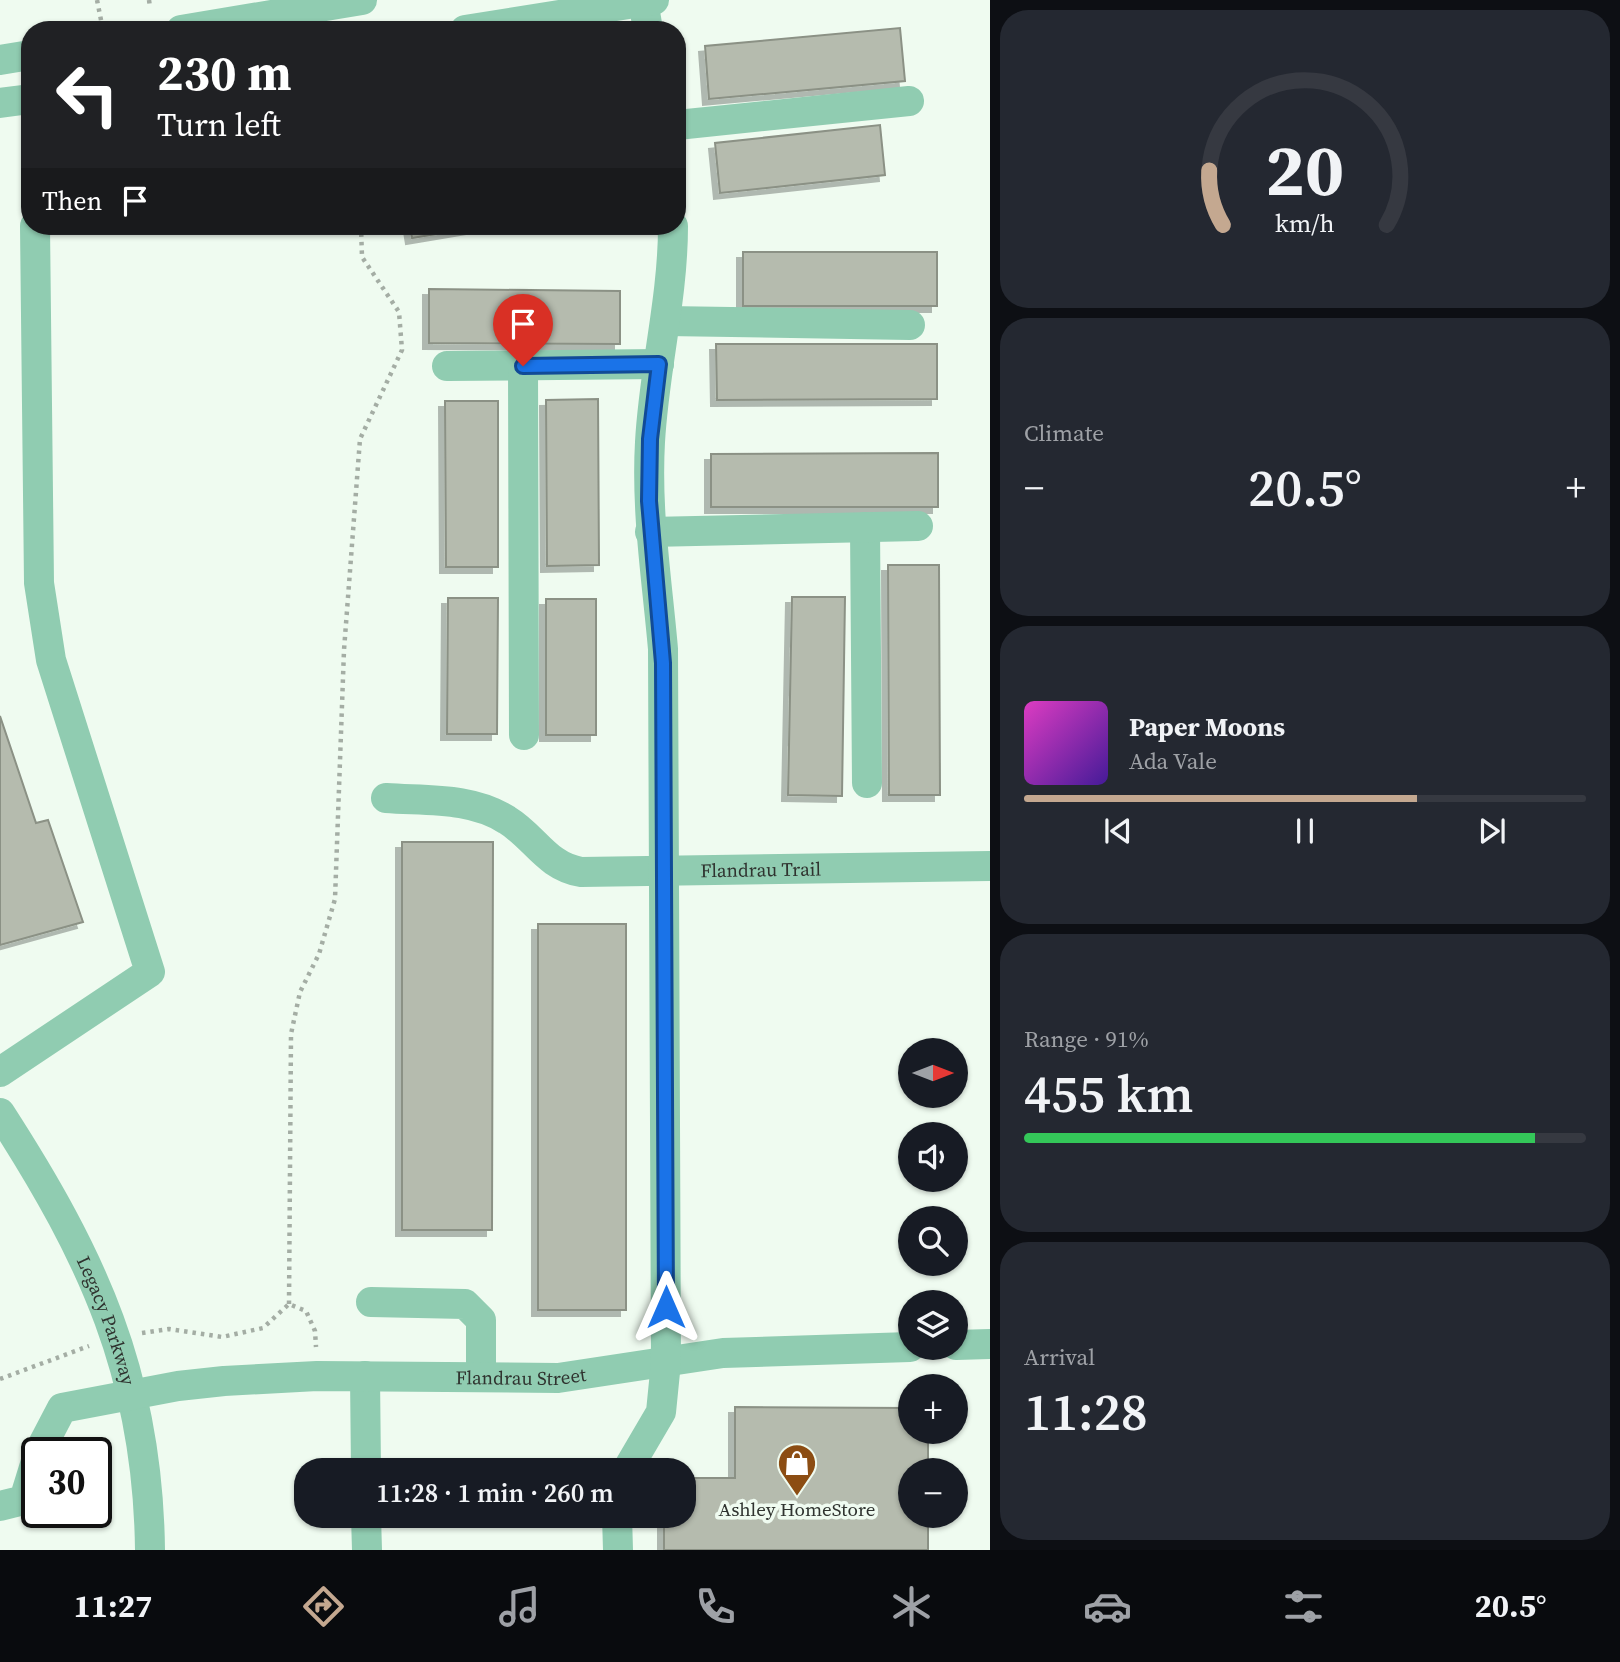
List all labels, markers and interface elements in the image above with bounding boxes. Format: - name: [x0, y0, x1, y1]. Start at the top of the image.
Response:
- text: 230 m: [157, 39, 292, 106]
- icon: left: [42, 49, 133, 140]
- text: Turn left: [157, 103, 281, 147]
- text: 20: [1266, 120, 1344, 219]
- icon: arrive: [116, 182, 154, 220]
- text: Then: [42, 183, 102, 219]
- text: km/h: [1275, 206, 1335, 240]
- pin: [493, 294, 553, 366]
- icon: arrive: [504, 305, 542, 343]
- text: Climate: [1024, 417, 1104, 449]
- text: 20.5°: [1248, 452, 1362, 523]
- text: −: [1024, 462, 1044, 514]
- text: +: [1566, 462, 1586, 514]
- text: Paper Moons: [1129, 709, 1285, 745]
- text: Ada Vale: [1129, 745, 1217, 777]
- icon: previous: [1099, 812, 1137, 850]
- icon: pause: [1286, 812, 1324, 850]
- icon: next: [1473, 812, 1511, 850]
- street label: Flandrau Trail: [700, 855, 822, 883]
- text: Range · 91%: [1024, 1023, 1149, 1055]
- north arrow: [898, 1038, 968, 1108]
- map controls: [898, 1038, 968, 1528]
- text: 455 km: [1024, 1058, 1193, 1129]
- button: sound: [898, 1122, 968, 1192]
- button: search: [898, 1206, 968, 1276]
- street label: Legacy Parkway: [71, 1251, 142, 1388]
- position arrow: [629, 1270, 703, 1344]
- button: layers: [898, 1290, 968, 1360]
- text: Arrival: [1024, 1341, 1095, 1373]
- street label: Flandrau Street: [455, 1361, 589, 1391]
- button: +: [898, 1374, 968, 1444]
- text: 11:28: [1024, 1376, 1148, 1447]
- speed limit sign: 30: [21, 1437, 112, 1528]
- shop icon: Ashley HomeStore: [776, 1442, 818, 1497]
- button: −: [898, 1458, 968, 1528]
- text: 11:28 · 1 min · 260 m: [376, 1475, 614, 1511]
- place label: Ashley HomeStore: [719, 1496, 875, 1522]
- icon: directions: [299, 1582, 348, 1631]
- icon: music: [495, 1582, 544, 1631]
- icon: phone: [691, 1582, 740, 1631]
- icon: climate: [887, 1582, 936, 1631]
- icon: car: [1083, 1582, 1132, 1631]
- icon: filters: [1279, 1582, 1328, 1631]
- text: 11:27: [73, 1584, 152, 1628]
- text: 20.5°: [1474, 1584, 1547, 1628]

